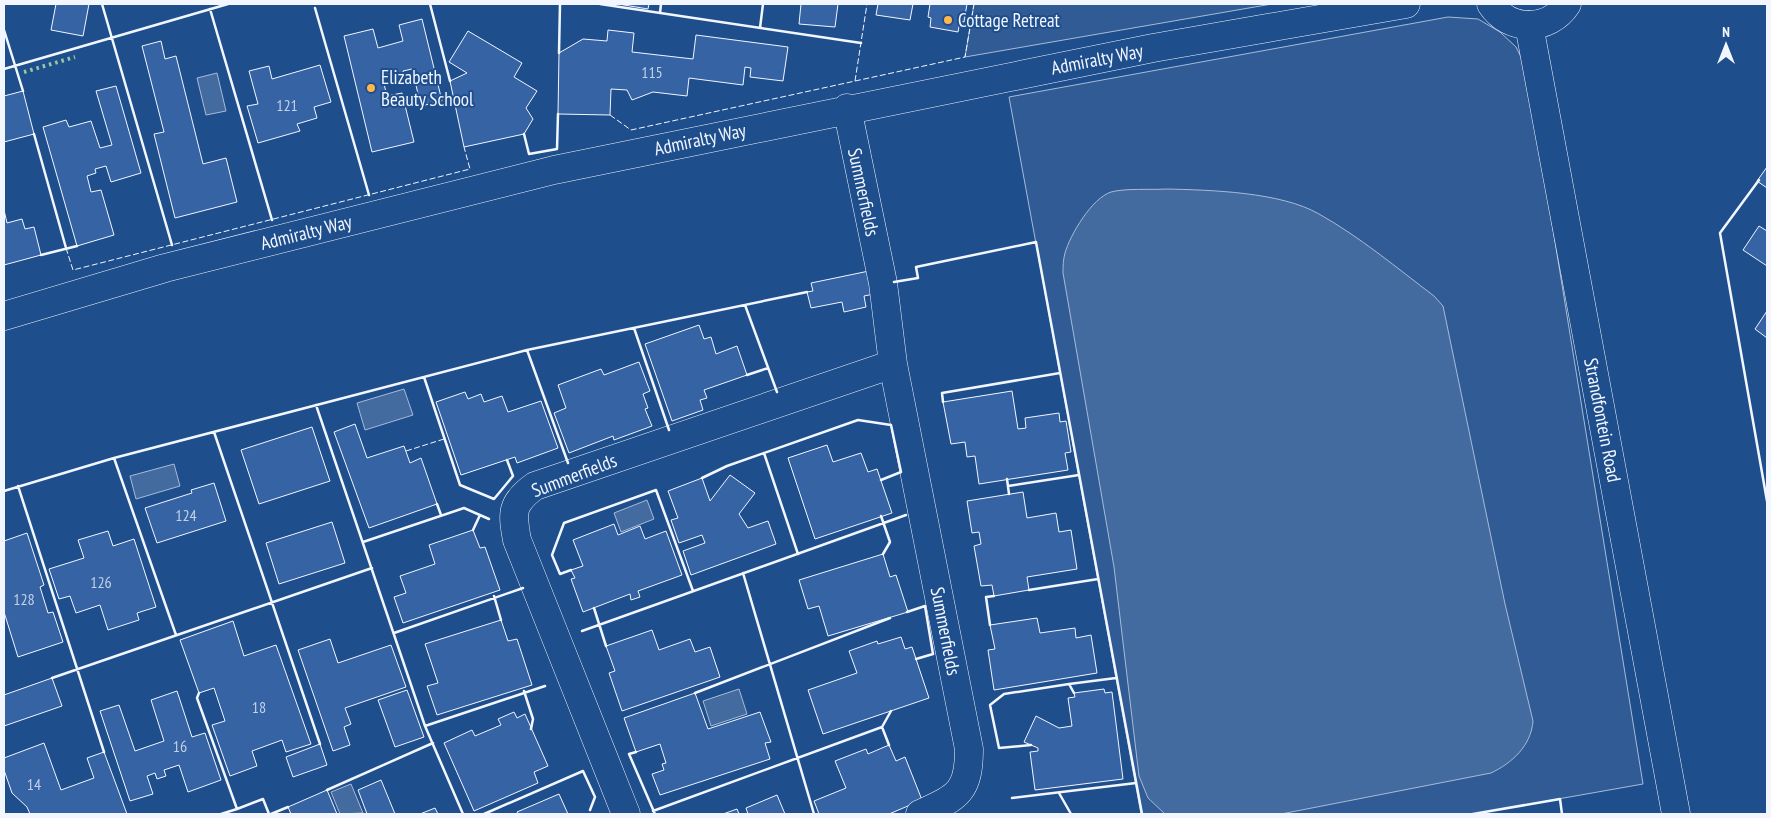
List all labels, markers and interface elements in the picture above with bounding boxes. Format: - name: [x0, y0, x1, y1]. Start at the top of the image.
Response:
- place label: Cottage Retreat: [958, 8, 1061, 32]
- marker: Cottage Retreat: [942, 14, 954, 26]
- north arrow: [1701, 20, 1751, 70]
- text: N: [1722, 23, 1730, 41]
- street label: Admiralty Way: [1049, 38, 1146, 80]
- house number: 115: [641, 62, 663, 82]
- place label: Elizabeth Beauty School: [381, 65, 474, 111]
- marker: Elizabeth Beauty School: [365, 82, 377, 94]
- house number: 121: [276, 95, 298, 115]
- street label: Admiralty Way: [652, 117, 749, 160]
- street label: Summerfields: [843, 146, 885, 238]
- street label: Admiralty Way: [258, 209, 355, 255]
- street label: Strandfontein Road: [1579, 356, 1627, 484]
- street label: Summerfields: [528, 448, 620, 502]
- house number: 124: [175, 505, 197, 525]
- house number: 126: [90, 572, 112, 592]
- street label: Summerfields: [926, 585, 966, 677]
- house number: 128: [13, 589, 35, 609]
- house number: 18: [252, 697, 266, 717]
- house number: 16: [173, 736, 187, 756]
- house number: 14: [27, 774, 41, 794]

